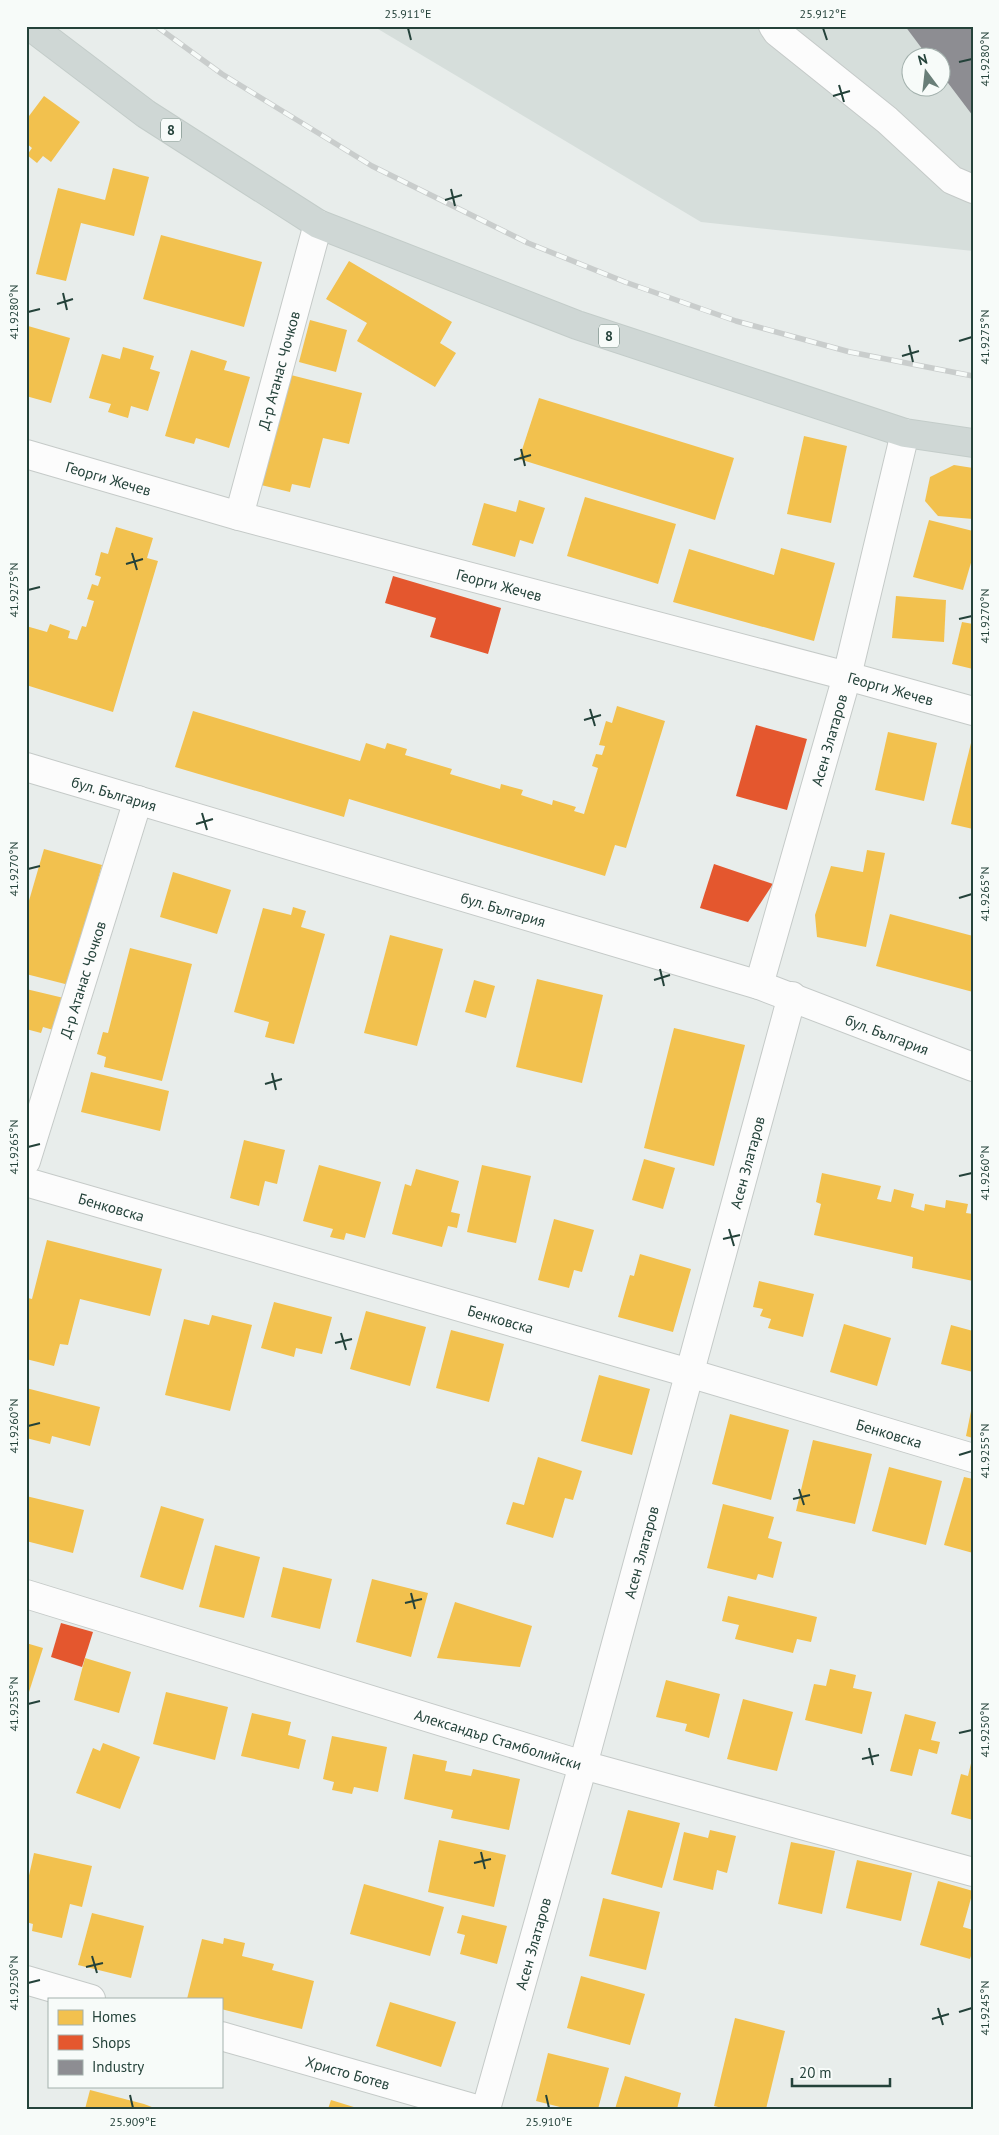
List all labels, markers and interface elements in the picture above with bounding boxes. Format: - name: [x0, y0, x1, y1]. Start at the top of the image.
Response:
- text: 25.911°E: [385, 6, 431, 21]
- text: 25.912°E: [800, 6, 846, 21]
- text: 41.9280°N: [977, 32, 992, 86]
- north arrow: [902, 48, 952, 98]
- text: N: [916, 50, 929, 69]
- road number: 8: [161, 118, 181, 142]
- text: 41.9280°N: [6, 285, 21, 339]
- street label: Д-р Атанас Чочков: [253, 309, 304, 432]
- text: 41.9275°N: [977, 310, 992, 364]
- road number: 8: [599, 324, 619, 348]
- street label: Георги Жечев: [64, 457, 154, 499]
- text: 41.9275°N: [6, 563, 21, 617]
- street label: Георги Жечев: [454, 564, 544, 605]
- text: 41.9270°N: [977, 589, 992, 643]
- street label: Георги Жечев: [846, 667, 936, 709]
- street label: Асен Златаров: [807, 691, 851, 788]
- street label: бул. България: [69, 772, 159, 815]
- text: 41.9270°N: [6, 842, 21, 896]
- text: 41.9265°N: [977, 867, 992, 921]
- street label: бул. България: [459, 887, 548, 931]
- street label: Д-р Атанас Чочков: [55, 918, 109, 1041]
- street label: бул. България: [843, 1010, 932, 1059]
- street label: Асен Златаров: [725, 1114, 768, 1211]
- text: 41.9265°N: [6, 1120, 21, 1174]
- text: 41.9260°N: [977, 1146, 992, 1200]
- street label: Бенковска: [76, 1188, 147, 1225]
- street label: Бенковска: [465, 1300, 536, 1337]
- text: 41.9260°N: [6, 1399, 21, 1453]
- street label: Бенковска: [854, 1414, 925, 1452]
- text: 41.9255°N: [977, 1424, 992, 1478]
- street label: Асен Златаров: [619, 1504, 662, 1600]
- text: 41.9255°N: [6, 1677, 21, 1731]
- text: 41.9250°N: [977, 1703, 992, 1757]
- street label: Александър Стамболийски: [412, 1704, 584, 1774]
- street label: Асен Златаров: [511, 1895, 555, 1992]
- text: 41.9250°N: [6, 1956, 21, 2010]
- text: 41.9245°N: [977, 1981, 992, 2035]
- legend: [48, 1998, 222, 2088]
- text: Homes: [92, 2007, 136, 2026]
- text: Shops: [92, 2033, 131, 2052]
- street label: Христо Ботев: [304, 2051, 392, 2093]
- scale bar: [792, 2055, 889, 2087]
- text: Industry: [92, 2057, 144, 2076]
- text: 20 m: [799, 2063, 832, 2082]
- text: 25.909°E: [110, 2114, 156, 2129]
- text: 25.910°E: [526, 2114, 572, 2129]

